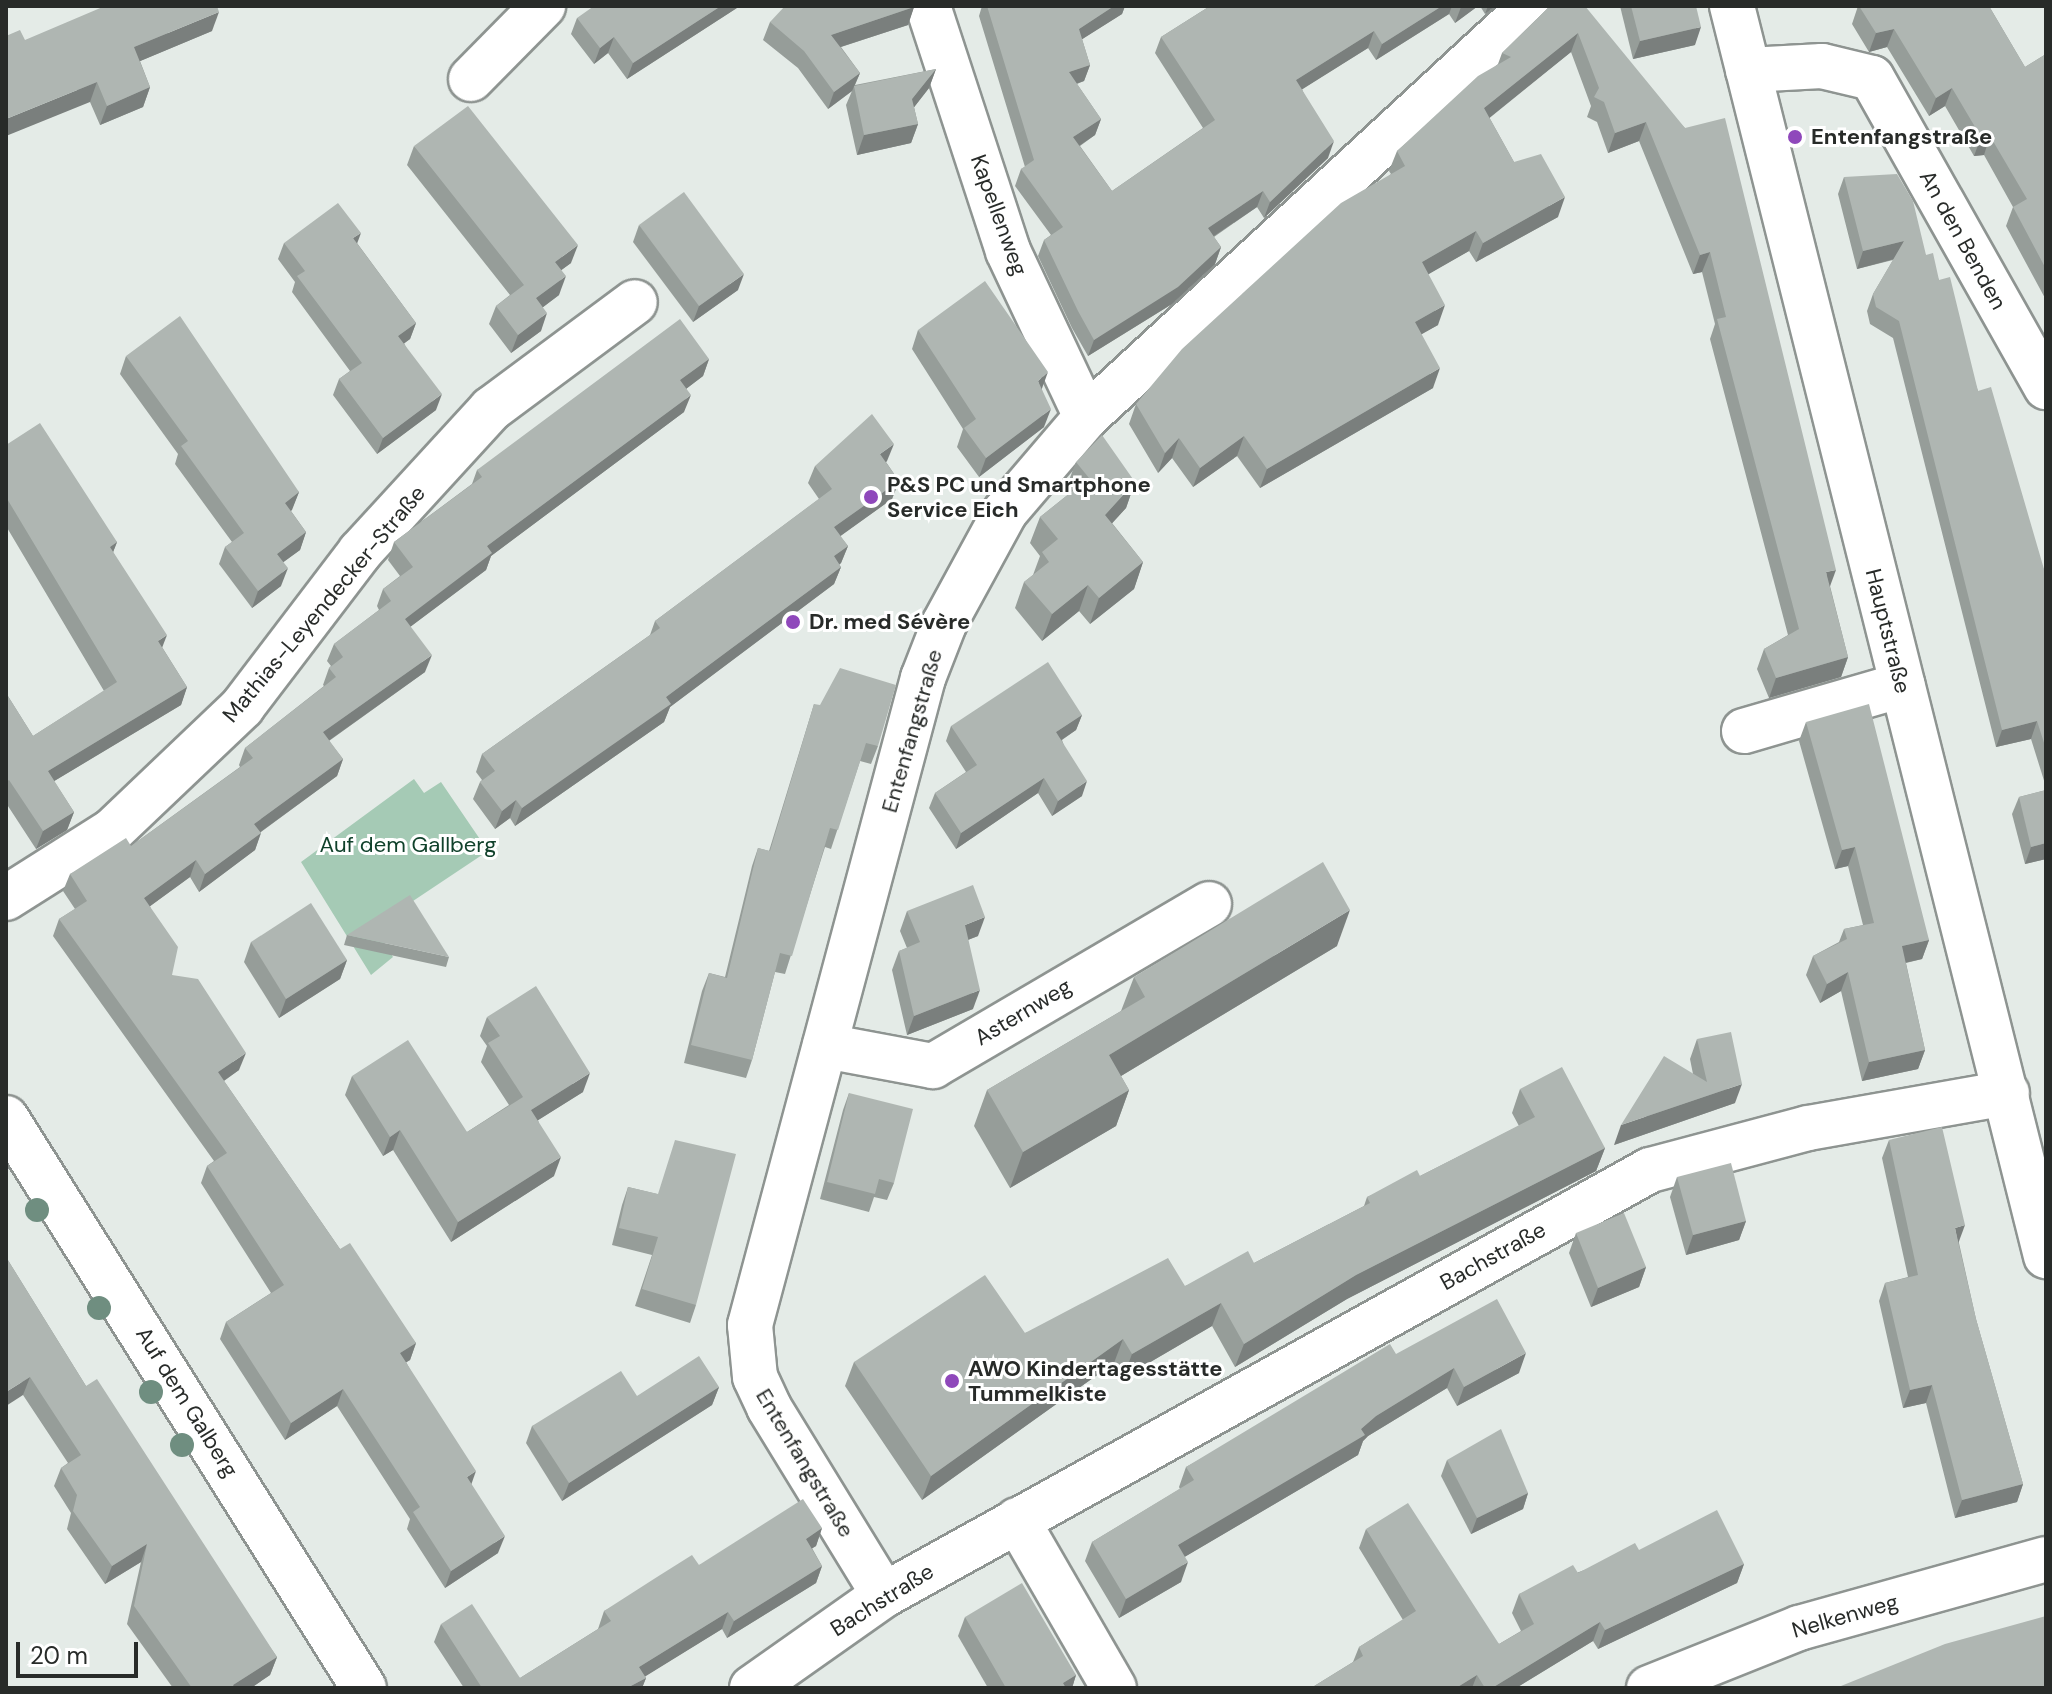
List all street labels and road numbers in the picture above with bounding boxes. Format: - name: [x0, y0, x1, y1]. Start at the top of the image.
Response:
- street label: Kapellenweg: [965, 151, 1033, 279]
- street label: An den Benden: [1914, 166, 2012, 314]
- street label: Mathias-Leyendecker-Straße: [217, 480, 431, 728]
- street label: Hauptstraße: [1860, 566, 1916, 696]
- street label: Entenfangstraße: [876, 646, 948, 816]
- street label: Asternweg: [970, 973, 1076, 1051]
- street label: Bachstraße: [1436, 1216, 1550, 1296]
- street label: Auf dem Galberg: [130, 1322, 244, 1482]
- street label: Entenfangstraße: [750, 1384, 860, 1542]
- street label: Bachstraße: [826, 1558, 938, 1642]
- street label: Nelkenweg: [1789, 1588, 1901, 1644]

